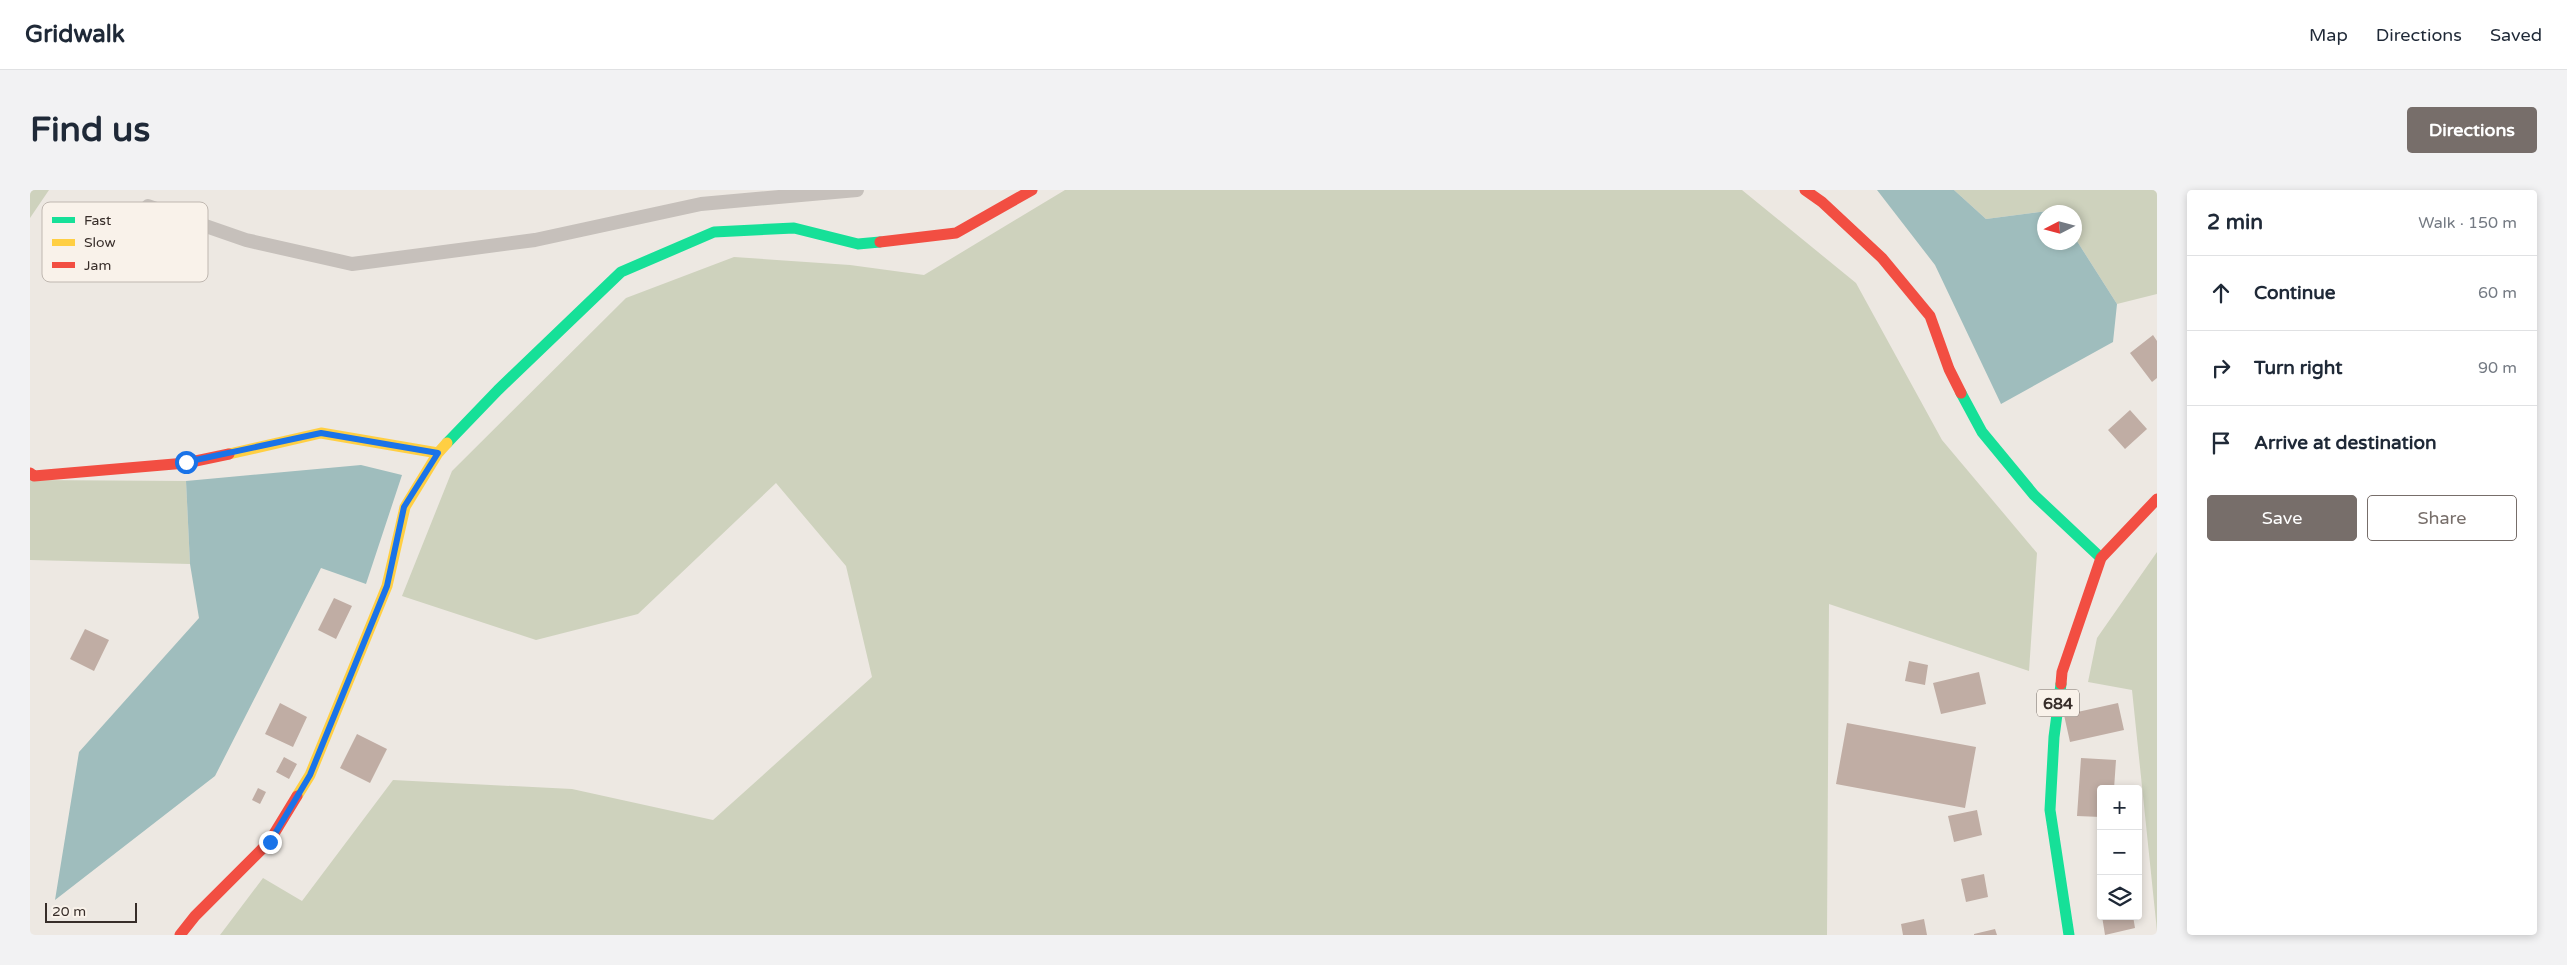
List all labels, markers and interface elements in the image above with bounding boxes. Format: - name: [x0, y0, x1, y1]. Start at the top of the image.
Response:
- text: Gridwalk: [25, 20, 125, 49]
- text: Map: [2309, 24, 2348, 46]
- text: Directions: [2376, 24, 2462, 46]
- text: Saved: [2490, 24, 2542, 46]
- button: Directions: [2407, 107, 2537, 153]
- text: Find us: [30, 109, 150, 151]
- legend: [42, 202, 208, 282]
- north arrow: [2037, 205, 2082, 250]
- text: 2 min: [2207, 210, 2263, 235]
- text: Fast: [84, 212, 112, 229]
- text: Walk · 150 m: [2418, 213, 2517, 233]
- text: Slow: [84, 234, 116, 251]
- text: Jam: [84, 257, 111, 274]
- icon: ahead: [2207, 279, 2235, 307]
- text: Continue: [2254, 282, 2336, 304]
- text: 60 m: [2478, 283, 2517, 303]
- icon: right: [2207, 354, 2235, 382]
- text: Turn right: [2254, 357, 2342, 379]
- text: 90 m: [2478, 358, 2517, 378]
- icon: arrive: [2207, 429, 2235, 457]
- text: Arrive at destination: [2254, 432, 2437, 454]
- route start: [175, 451, 198, 474]
- button: Save: [2207, 495, 2357, 541]
- button: Share: [2367, 495, 2517, 541]
- road number: 684: [2037, 689, 2079, 716]
- map controls: [2097, 785, 2142, 920]
- button: +: [2097, 785, 2142, 830]
- button: −: [2097, 830, 2142, 875]
- route end: [259, 831, 282, 854]
- button: layers: [2097, 875, 2142, 920]
- scale bar: [45, 900, 138, 923]
- text: 20 m: [52, 903, 86, 920]

